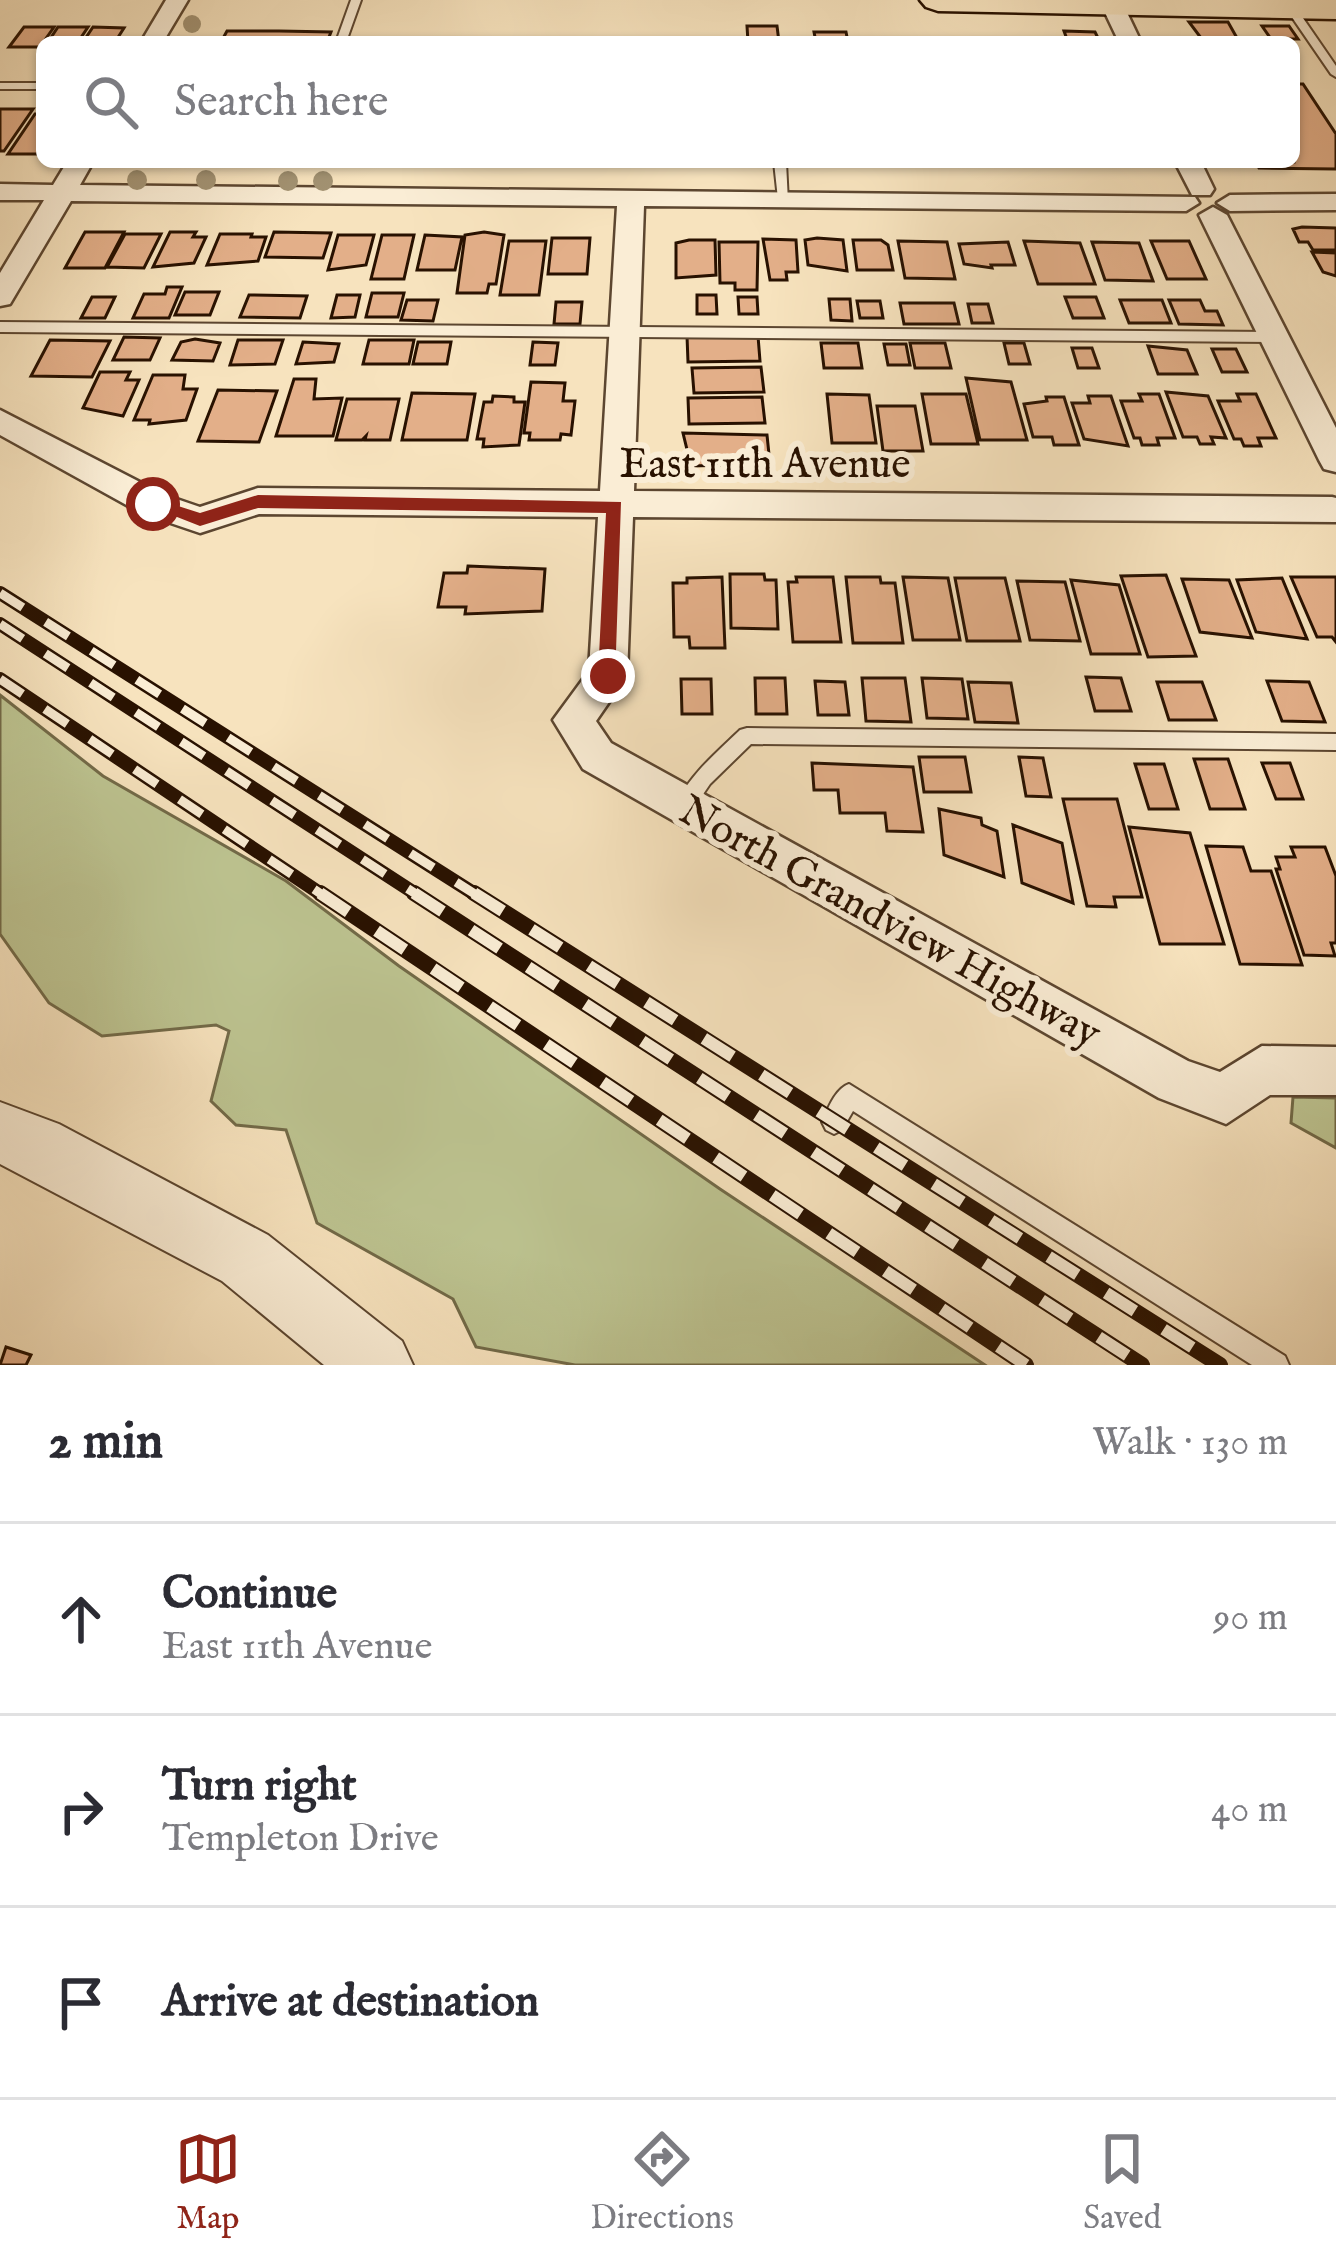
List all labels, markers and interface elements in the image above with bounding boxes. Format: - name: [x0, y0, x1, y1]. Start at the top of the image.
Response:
- search box: [36, 36, 1300, 168]
- icon: search: [78, 69, 144, 135]
- text: Search here: [174, 74, 388, 131]
- street label: East 11th Avenue: [619, 439, 911, 492]
- route start: [126, 477, 180, 531]
- route end: [581, 649, 635, 703]
- street label: North Grandview Highway: [669, 785, 1110, 1061]
- text: 2 min: [48, 1411, 163, 1476]
- text: Walk · 130 m: [1092, 1419, 1288, 1468]
- text: Continue: [162, 1566, 337, 1623]
- icon: ahead: [48, 1586, 114, 1652]
- text: 90 m: [1213, 1594, 1288, 1643]
- text: East 11th Avenue: [162, 1623, 432, 1672]
- text: Turn right: [162, 1758, 357, 1815]
- icon: right: [48, 1778, 114, 1844]
- text: 40 m: [1211, 1786, 1288, 1835]
- text: Templeton Drive: [162, 1815, 439, 1864]
- icon: arrive: [48, 1970, 114, 2036]
- text: Arrive at destination: [162, 1974, 539, 2031]
- tab: Map: [175, 2126, 241, 2240]
- tab: Directions: [590, 2126, 734, 2240]
- tab: Saved: [1083, 2126, 1161, 2240]

